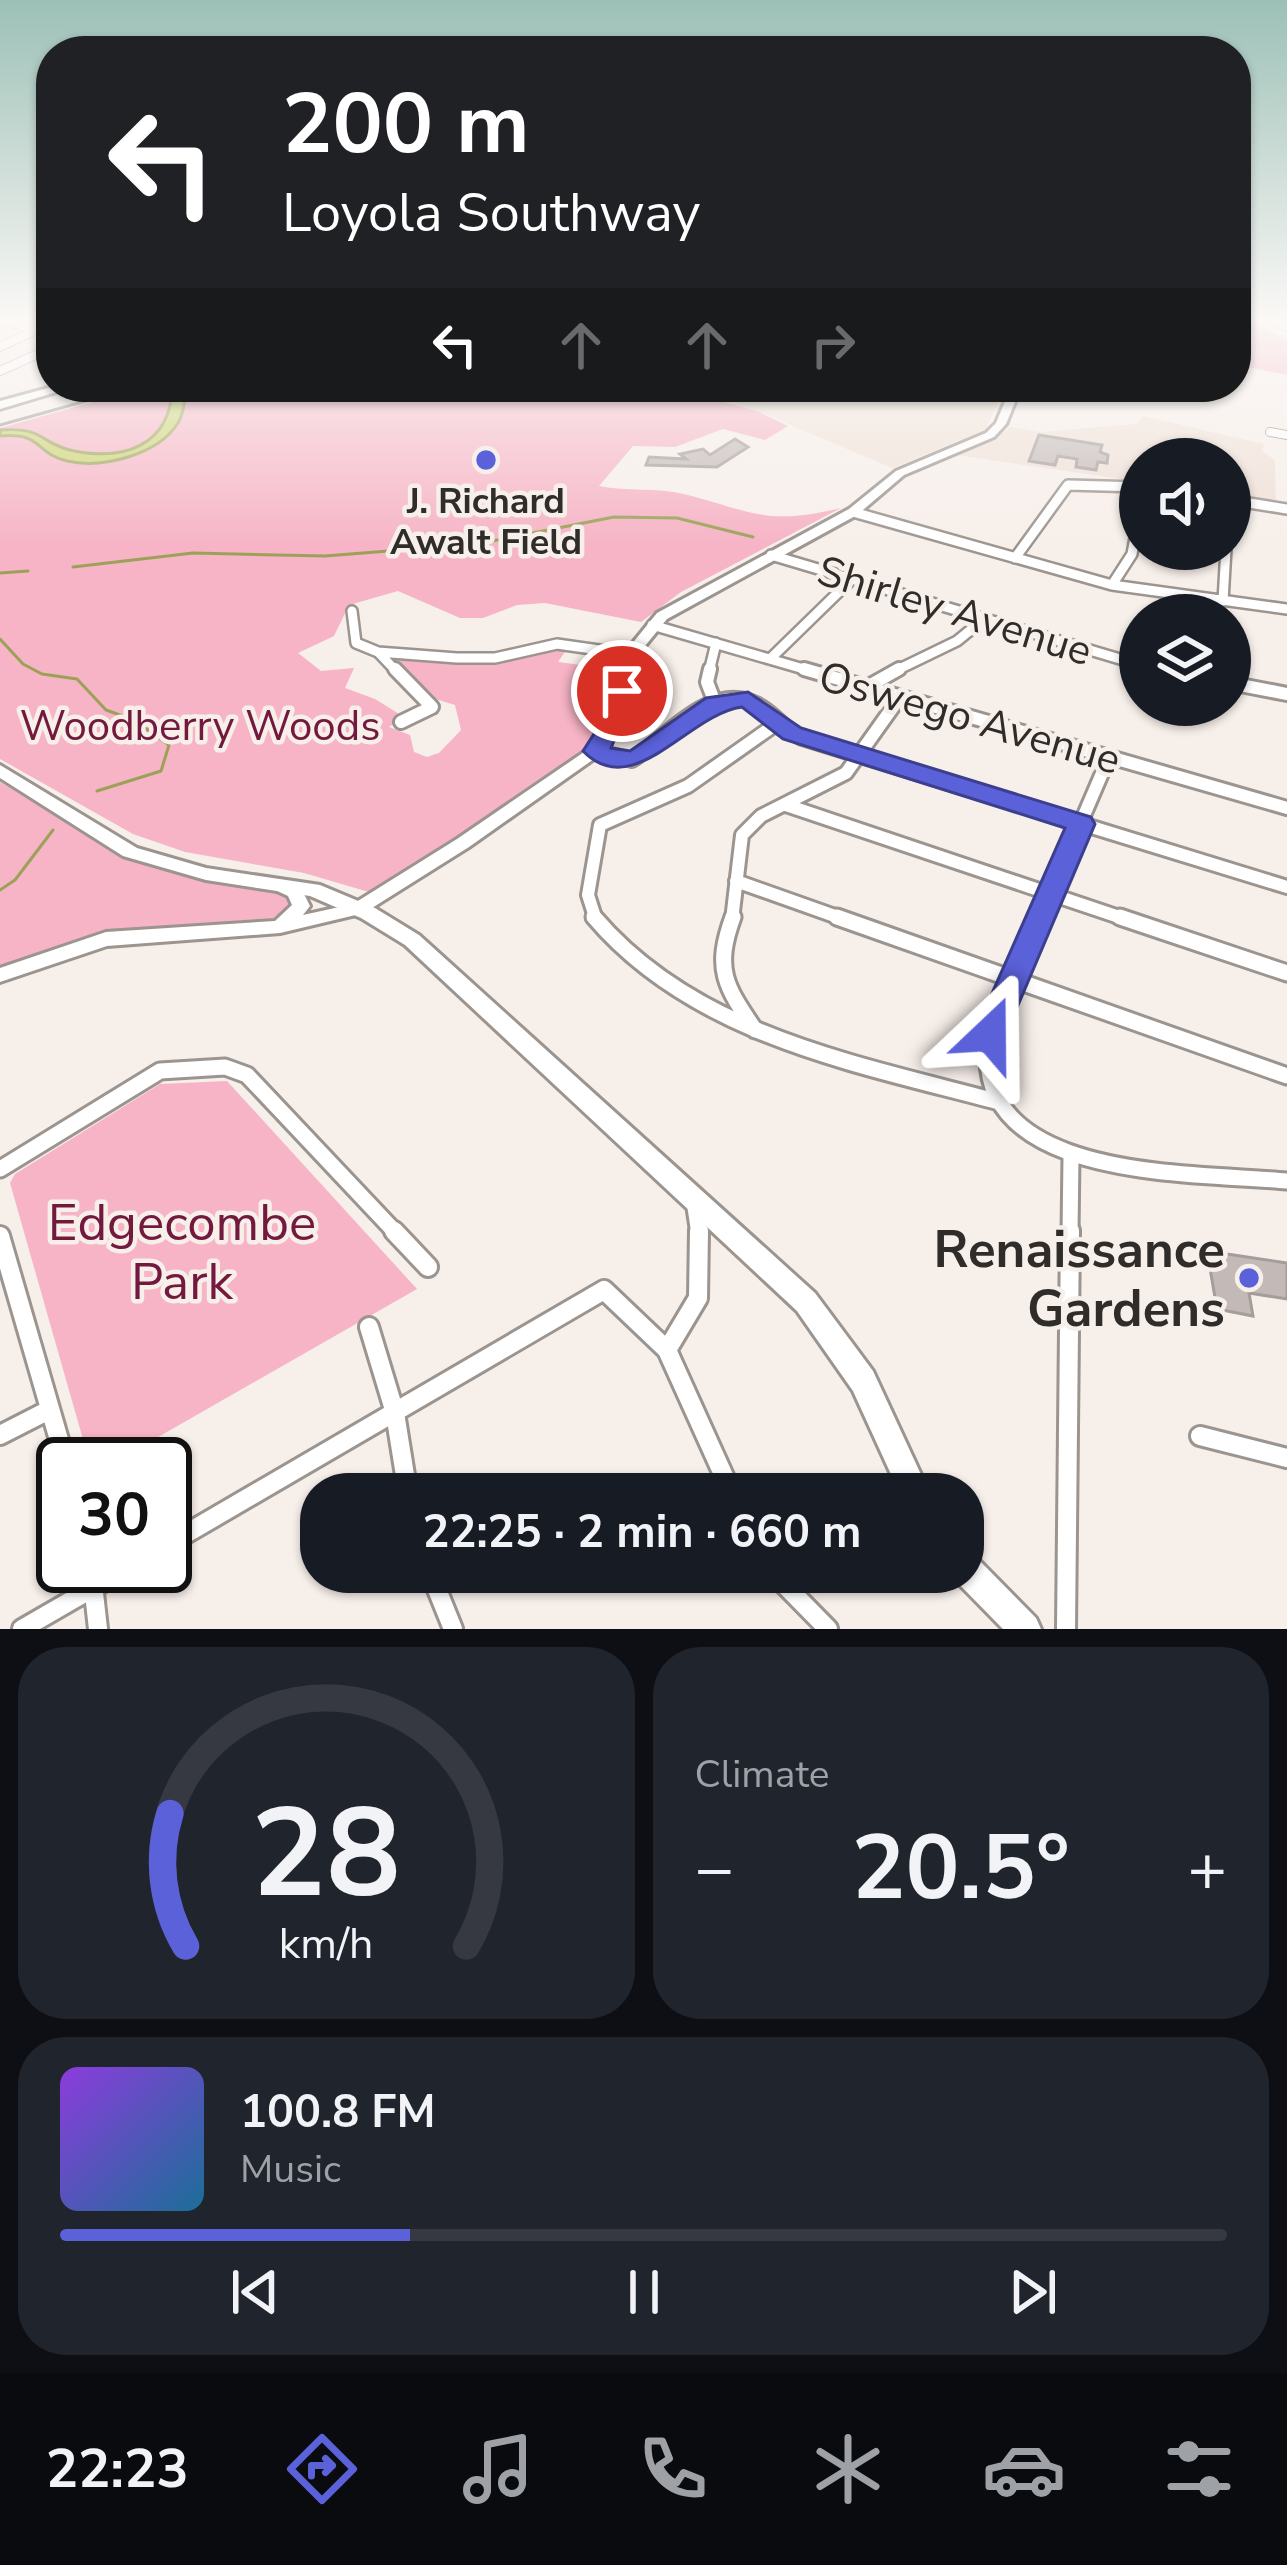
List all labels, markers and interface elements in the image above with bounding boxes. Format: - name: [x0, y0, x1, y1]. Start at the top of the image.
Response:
- text: 200 m: [282, 67, 530, 182]
- icon: left: [84, 84, 240, 240]
- text: Loyola Southway: [282, 176, 700, 250]
- icon: left: [422, 312, 488, 378]
- icon: ahead: [548, 312, 614, 378]
- icon: ahead: [674, 312, 740, 378]
- icon: right: [800, 312, 866, 378]
- map controls: [1119, 438, 1251, 726]
- button: sound: [1119, 438, 1251, 570]
- marker: J. Richard Awalt Field: [473, 447, 499, 473]
- place label: J. Richard Awalt Field: [390, 477, 582, 567]
- street label: Shirley Avenue: [810, 543, 1099, 680]
- button: layers: [1119, 594, 1251, 726]
- pin: [571, 640, 673, 742]
- street label: Oswego Avenue: [812, 648, 1127, 789]
- icon: arrive: [589, 658, 655, 724]
- park label: Woodberry Woods: [20, 698, 380, 755]
- position arrow: [927, 971, 1053, 1097]
- park label: Edgecombe Park: [48, 1188, 316, 1317]
- place label: Renaissance Gardens: [934, 1215, 1225, 1344]
- marker: Renaissance Gardens: [1236, 1265, 1262, 1291]
- speed limit sign: 30: [36, 1437, 192, 1593]
- text: 22:25 · 2 min · 660 m: [422, 1502, 862, 1563]
- text: Climate: [695, 1748, 830, 1801]
- text: 28: [251, 1769, 401, 1939]
- text: 20.5°: [852, 1807, 1070, 1930]
- text: −: [695, 1824, 734, 1914]
- text: +: [1187, 1824, 1227, 1914]
- text: km/h: [279, 1915, 374, 1973]
- text: 100.8 FM: [240, 2082, 436, 2143]
- text: Music: [240, 2143, 341, 2196]
- icon: previous: [222, 2259, 288, 2325]
- icon: pause: [611, 2259, 677, 2325]
- icon: next: [1000, 2259, 1066, 2325]
- icon: directions: [280, 2427, 364, 2511]
- icon: music: [456, 2427, 540, 2511]
- icon: phone: [631, 2427, 715, 2511]
- icon: climate: [806, 2427, 890, 2511]
- icon: car: [982, 2427, 1066, 2511]
- icon: filters: [1157, 2427, 1241, 2511]
- text: 22:23: [46, 2432, 189, 2506]

